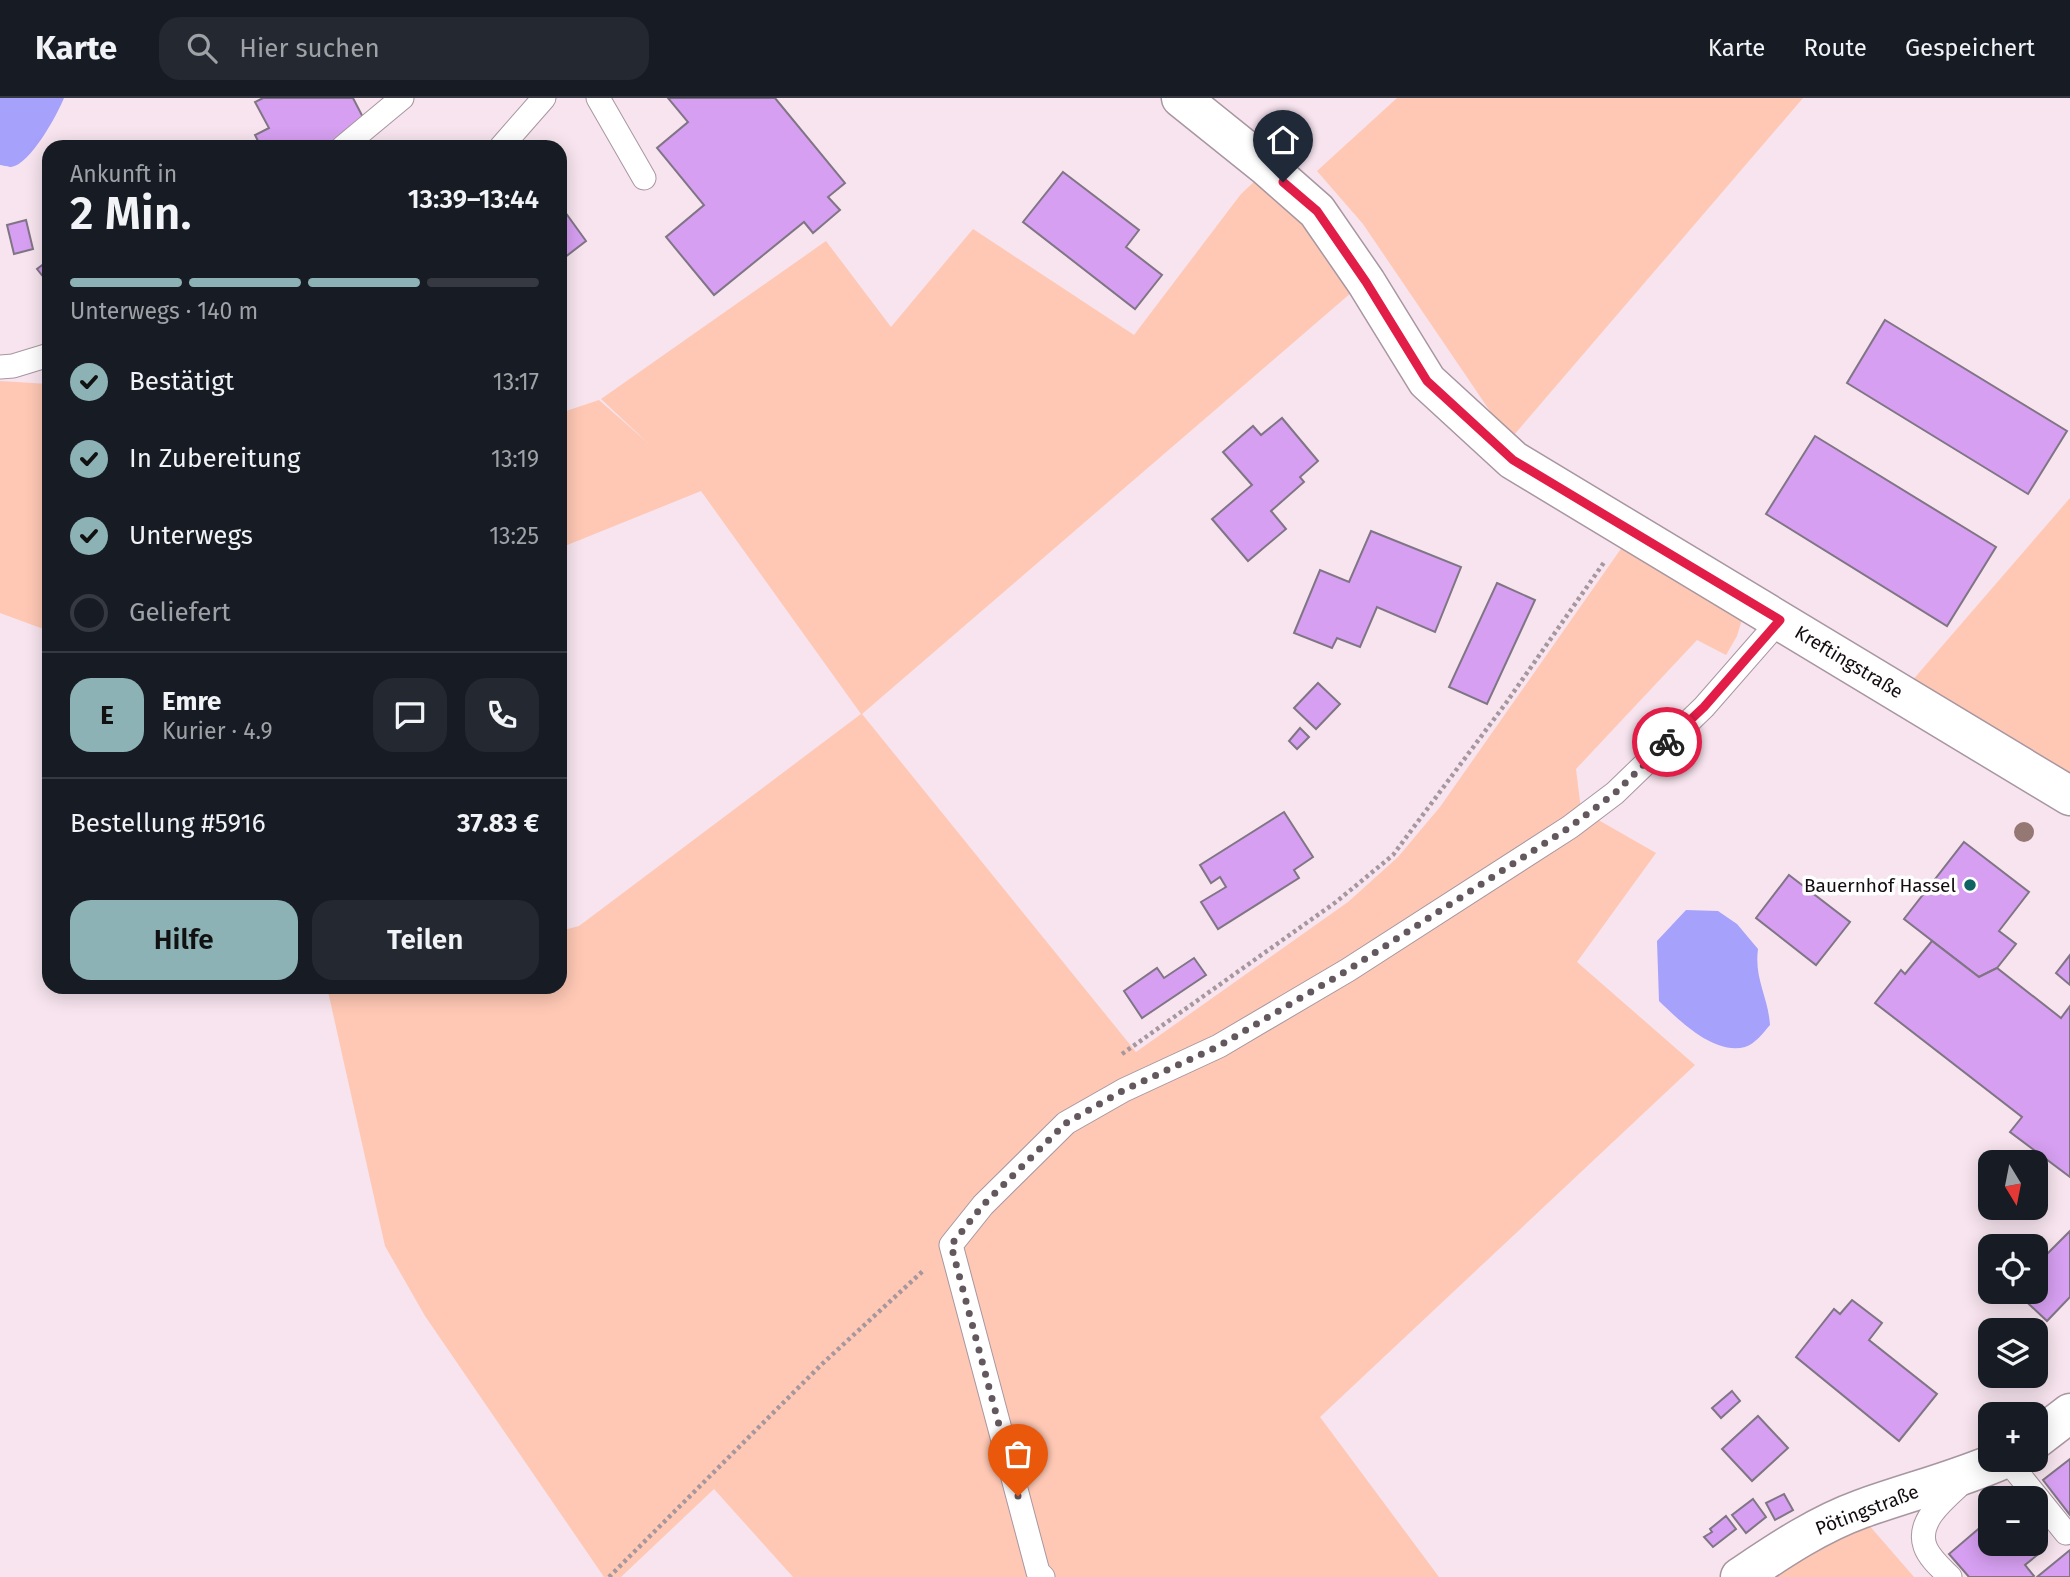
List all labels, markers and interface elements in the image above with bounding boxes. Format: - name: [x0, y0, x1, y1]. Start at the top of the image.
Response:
- search box: [159, 17, 649, 80]
- text: Karte: [35, 28, 117, 68]
- icon: search: [183, 29, 221, 67]
- text: Hier suchen: [239, 33, 380, 64]
- text: Karte: [1708, 34, 1765, 62]
- text: Route: [1803, 34, 1867, 62]
- text: Gespeichert: [1905, 34, 2035, 62]
- pin: [1253, 110, 1313, 182]
- icon: home: [1264, 121, 1302, 159]
- text: Ankunft in: [70, 160, 177, 188]
- text: 13:39–13:44: [408, 184, 539, 215]
- text: 2 Min.: [70, 186, 192, 241]
- text: Unterwegs · 140 m: [70, 297, 258, 325]
- icon: check: [70, 363, 108, 401]
- text: Bestätigt: [129, 366, 234, 397]
- text: 13:17: [493, 368, 539, 396]
- icon: check: [70, 440, 108, 478]
- text: In Zubereitung: [129, 443, 301, 474]
- text: 13:19: [491, 445, 539, 473]
- icon: check: [70, 517, 108, 555]
- text: Unterwegs: [129, 520, 253, 551]
- text: 13:25: [489, 522, 539, 550]
- text: Geliefert: [129, 597, 231, 628]
- street label: Kreftingstraße: [1791, 621, 1907, 703]
- button: chat: [373, 678, 447, 752]
- button: phone: [465, 678, 539, 752]
- text: Emre: [162, 686, 221, 717]
- text: E: [100, 700, 114, 731]
- courier: [1632, 707, 1702, 777]
- text: Kurier · 4.9: [162, 717, 272, 745]
- icon: bike: [1648, 723, 1686, 761]
- text: Bestellung #5916: [70, 808, 266, 839]
- text: 37.83 €: [457, 808, 539, 839]
- place label: Bauernhof Hassel: [1804, 874, 1956, 897]
- marker: Bauernhof Hassel: [1962, 877, 1978, 893]
- button: Hilfe: [70, 900, 298, 980]
- button: Teilen: [312, 900, 539, 980]
- north arrow: [1978, 1150, 2048, 1220]
- map controls: [1978, 1150, 2048, 1556]
- button: locate: [1978, 1234, 2048, 1304]
- button: layers: [1978, 1318, 2048, 1388]
- button: +: [1978, 1402, 2048, 1472]
- pin: [988, 1424, 1048, 1496]
- icon: bag: [999, 1435, 1037, 1473]
- street label: Pötingstraße: [1812, 1480, 1922, 1540]
- button: −: [1978, 1486, 2048, 1556]

